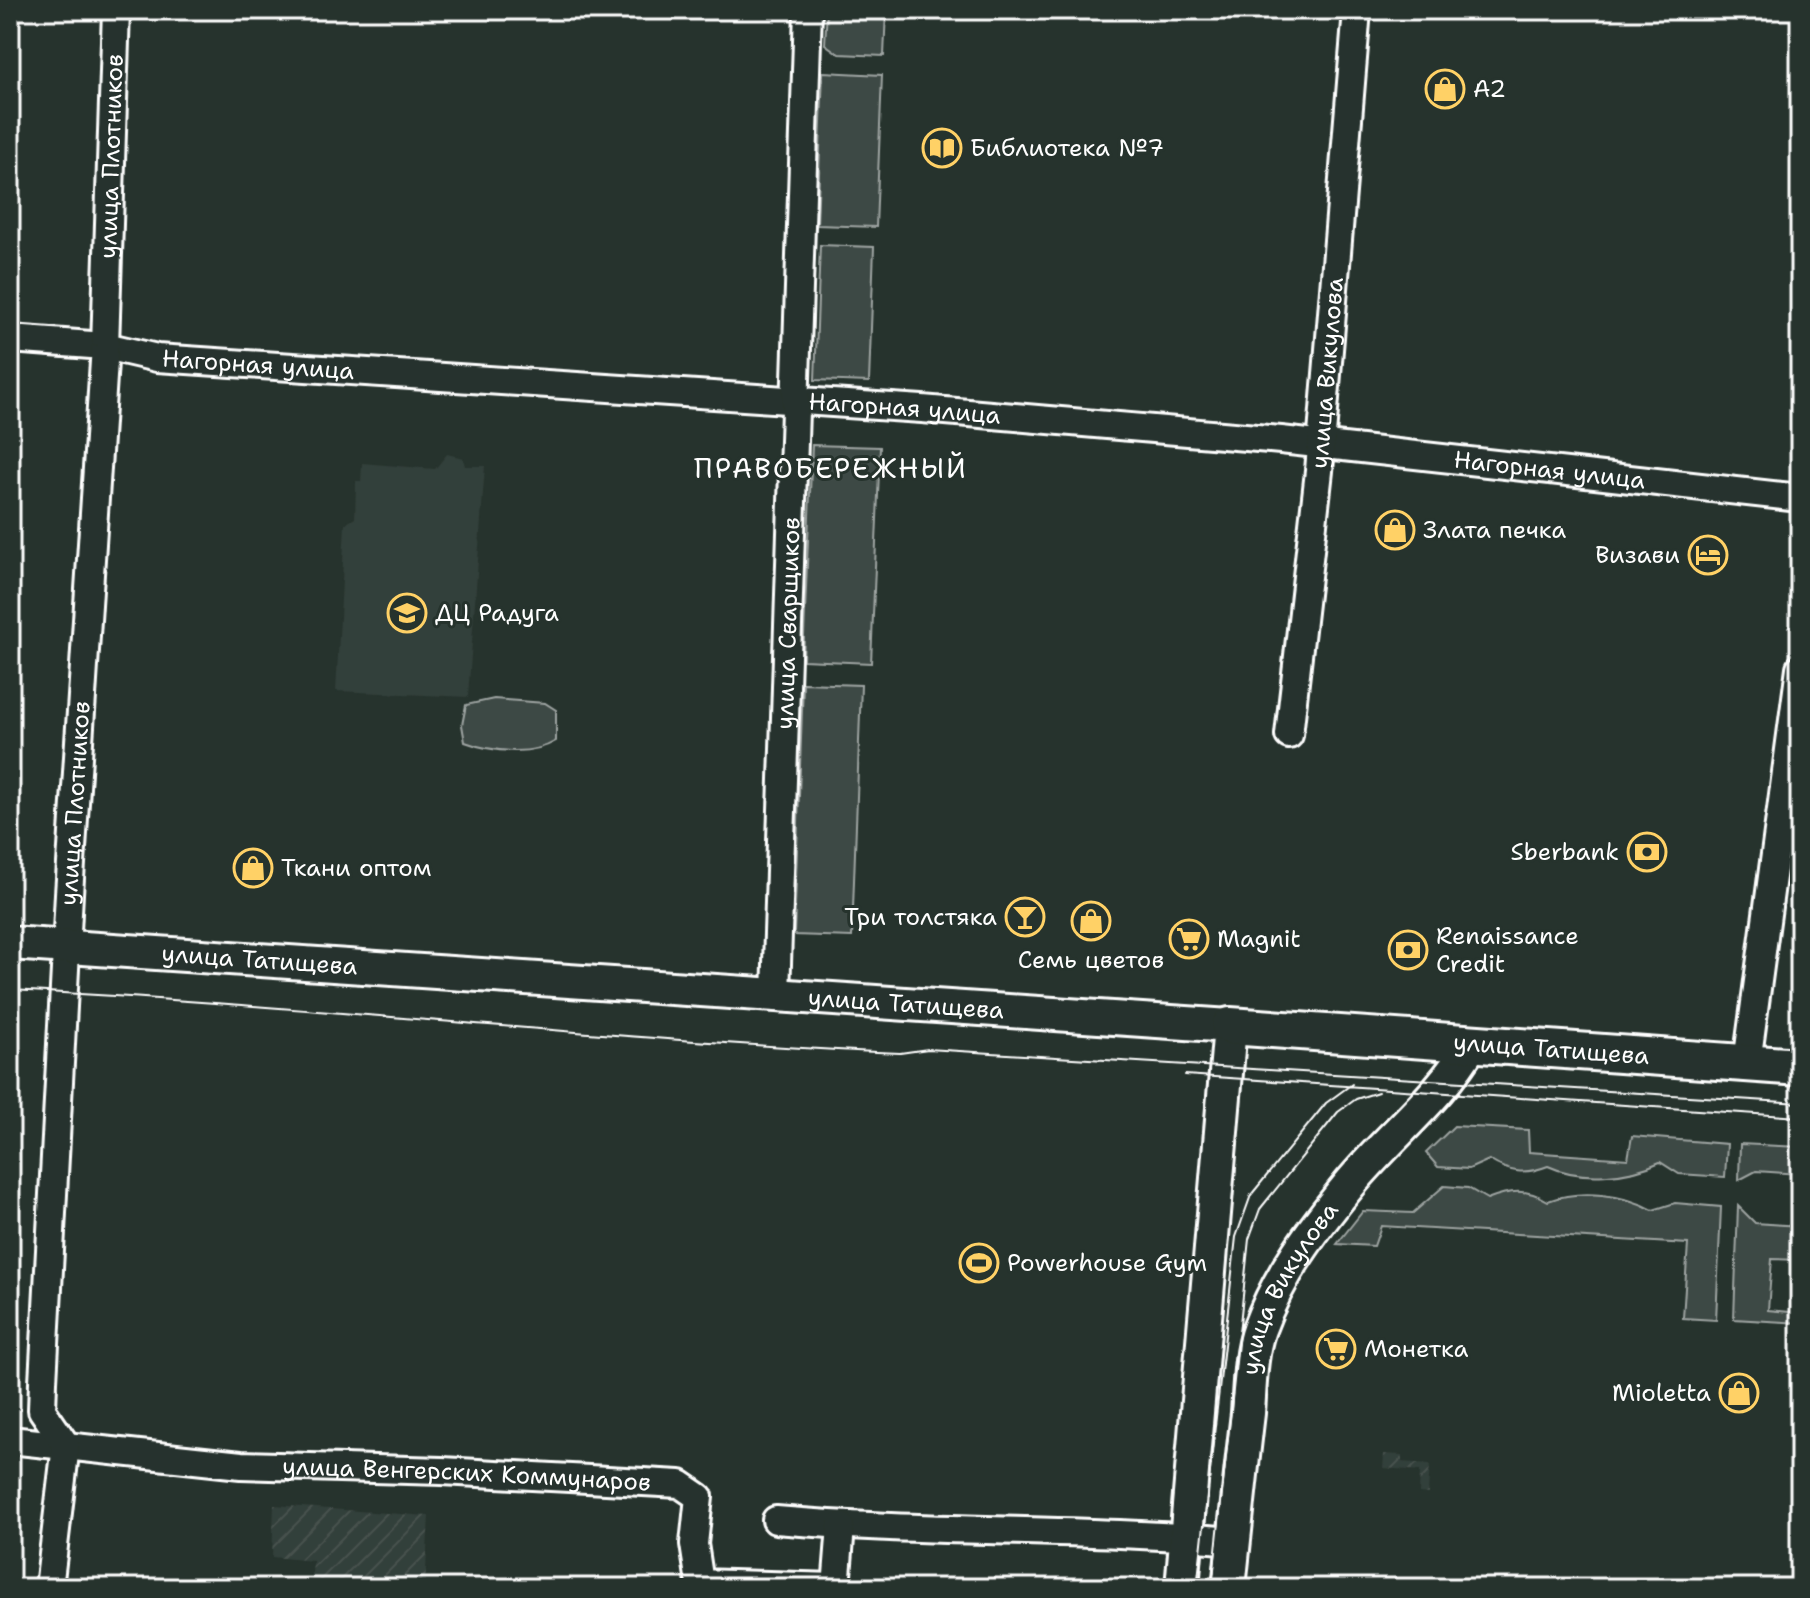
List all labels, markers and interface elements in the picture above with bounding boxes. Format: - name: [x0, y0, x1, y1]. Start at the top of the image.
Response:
- street label: улица Плотников: [92, 54, 131, 259]
- shop icon: А2: [1424, 68, 1466, 110]
- place label: А2: [1473, 73, 1506, 105]
- library icon: Библиотека №7: [921, 127, 963, 169]
- place label: Библиотека №7: [970, 132, 1164, 164]
- street label: улица Викулова: [1303, 276, 1351, 470]
- street label: Нагорная улица: [161, 342, 355, 387]
- street label: Нагорная улица: [808, 385, 1002, 432]
- street label: Нагорная улица: [1452, 443, 1647, 497]
- district label: ПРАВОБЕРЕЖНЫЙ: [694, 449, 968, 487]
- shop icon: Злата печка: [1374, 509, 1416, 551]
- place label: Злата печка: [1423, 514, 1566, 546]
- street label: улица Сварщиков: [769, 516, 808, 730]
- hotel icon: Визави: [1687, 534, 1729, 576]
- place label: Визави: [1595, 539, 1680, 571]
- school or university icon: ДЦ Радуга: [386, 592, 428, 634]
- place label: ДЦ Радуга: [435, 597, 559, 629]
- street label: улица Плотников: [52, 700, 98, 906]
- bank icon: Sberbank: [1626, 831, 1668, 873]
- place label: Sberbank: [1510, 836, 1619, 868]
- shop icon: Ткани оптом: [232, 847, 274, 889]
- place label: Ткани оптом: [281, 852, 431, 884]
- bar icon: Три толстяка: [1004, 896, 1046, 938]
- shop icon: Семь цветов: [1070, 900, 1112, 942]
- place label: Три толстяка: [844, 901, 997, 933]
- supermarket icon: Magnit: [1168, 918, 1210, 960]
- place label: Renaissance Credit: [1436, 920, 1579, 980]
- place label: Magnit: [1217, 923, 1301, 955]
- bank icon: Renaissance Credit: [1387, 929, 1429, 971]
- street label: улица Татищева: [160, 937, 359, 983]
- place label: Семь цветов: [1018, 944, 1164, 976]
- street label: улица Татищева: [807, 981, 1005, 1027]
- street label: улица Татищева: [1452, 1026, 1650, 1072]
- street label: улица Викулова: [1234, 1195, 1346, 1377]
- sports icon: Powerhouse Gym: [958, 1242, 1000, 1284]
- place label: Powerhouse Gym: [1007, 1247, 1207, 1279]
- supermarket icon: Монетка: [1315, 1328, 1357, 1370]
- place label: Монетка: [1364, 1333, 1468, 1365]
- shop icon: Mioletta: [1718, 1372, 1760, 1414]
- place label: Mioletta: [1612, 1377, 1711, 1409]
- street label: улица Венгерских Коммунаров: [282, 1450, 652, 1498]

